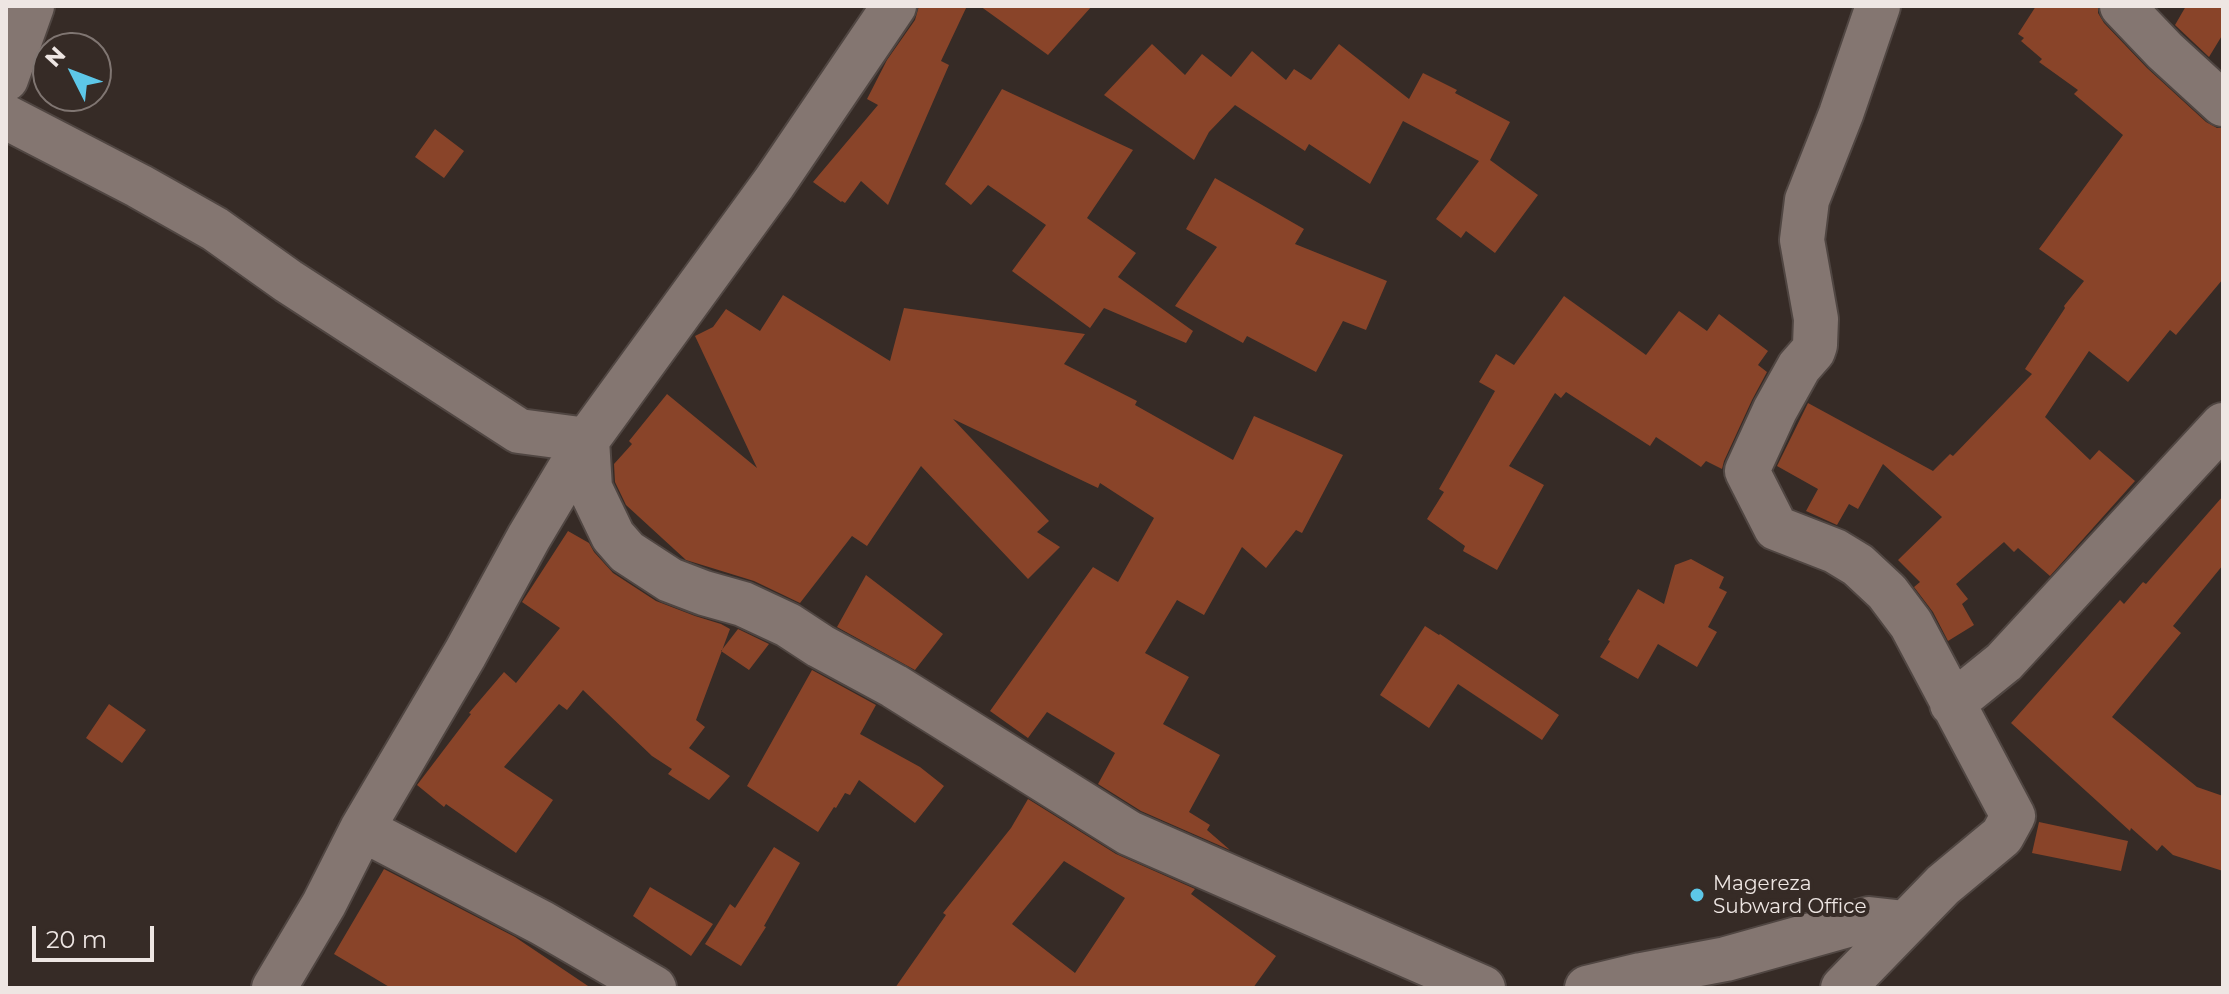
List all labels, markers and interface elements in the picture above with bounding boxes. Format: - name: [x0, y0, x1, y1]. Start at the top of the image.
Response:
- north arrow: [32, 32, 112, 112]
- text: N: [39, 41, 71, 73]
- place label: Magereza Subward Office: [1713, 872, 1866, 919]
- marker: Magereza Subward Office: [1688, 886, 1706, 904]
- scale bar: [36, 910, 158, 960]
- text: 20 m: [46, 925, 107, 954]

